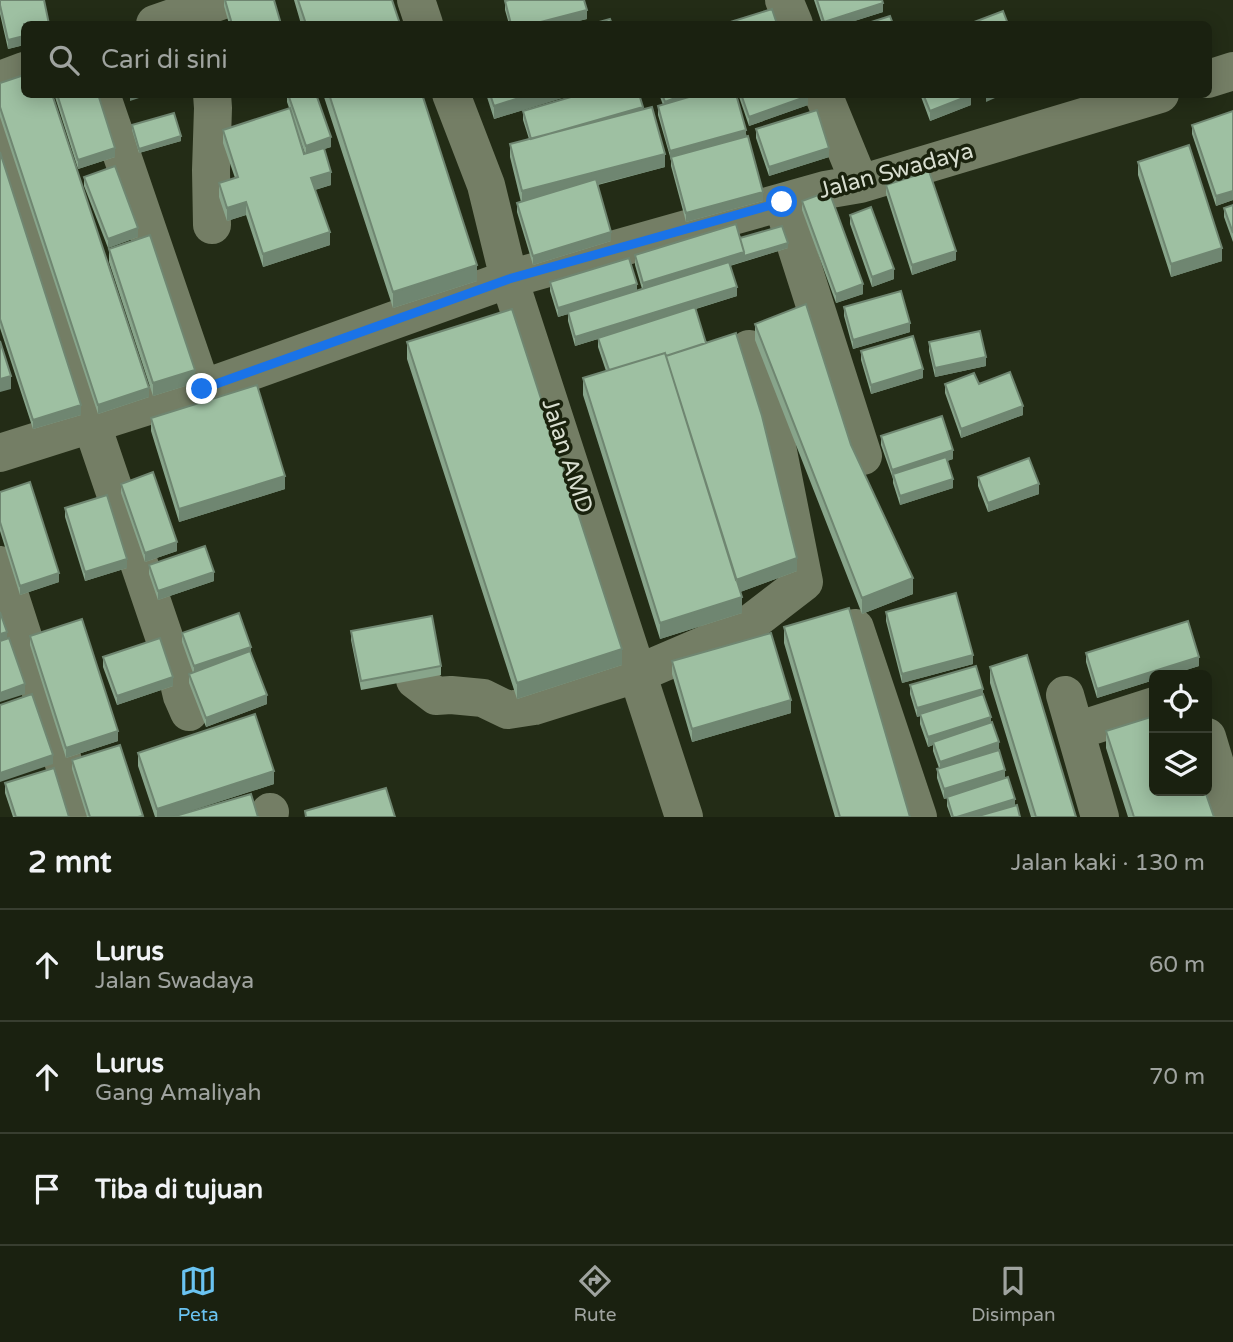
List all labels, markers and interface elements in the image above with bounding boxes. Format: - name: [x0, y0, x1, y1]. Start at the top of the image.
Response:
- search box: [21, 21, 1212, 98]
- icon: search: [45, 41, 83, 79]
- text: Cari di sini: [101, 44, 228, 75]
- street label: Jalan Swadaya: [816, 137, 976, 205]
- route start: [766, 186, 797, 217]
- route end: [186, 373, 217, 404]
- street label: Jalan AMD: [535, 395, 599, 517]
- map controls: [1149, 670, 1212, 796]
- button: locate: [1149, 670, 1212, 733]
- button: layers: [1149, 733, 1212, 796]
- text: 2 mnt: [28, 844, 112, 881]
- text: Jalan kaki · 130 m: [1011, 849, 1205, 877]
- text: Lurus: [95, 936, 164, 967]
- icon: ahead: [28, 946, 66, 984]
- text: 60 m: [1149, 951, 1205, 979]
- text: Jalan Swadaya: [95, 967, 254, 995]
- text: Lurus: [95, 1048, 164, 1079]
- icon: ahead: [28, 1058, 66, 1096]
- text: 70 m: [1149, 1063, 1205, 1091]
- text: Gang Amaliyah: [95, 1079, 262, 1107]
- icon: arrive: [28, 1170, 66, 1208]
- text: Tiba di tujuan: [95, 1174, 263, 1205]
- tab: Peta: [177, 1262, 219, 1326]
- tab: Rute: [573, 1262, 616, 1326]
- tab: Disimpan: [971, 1262, 1056, 1326]

